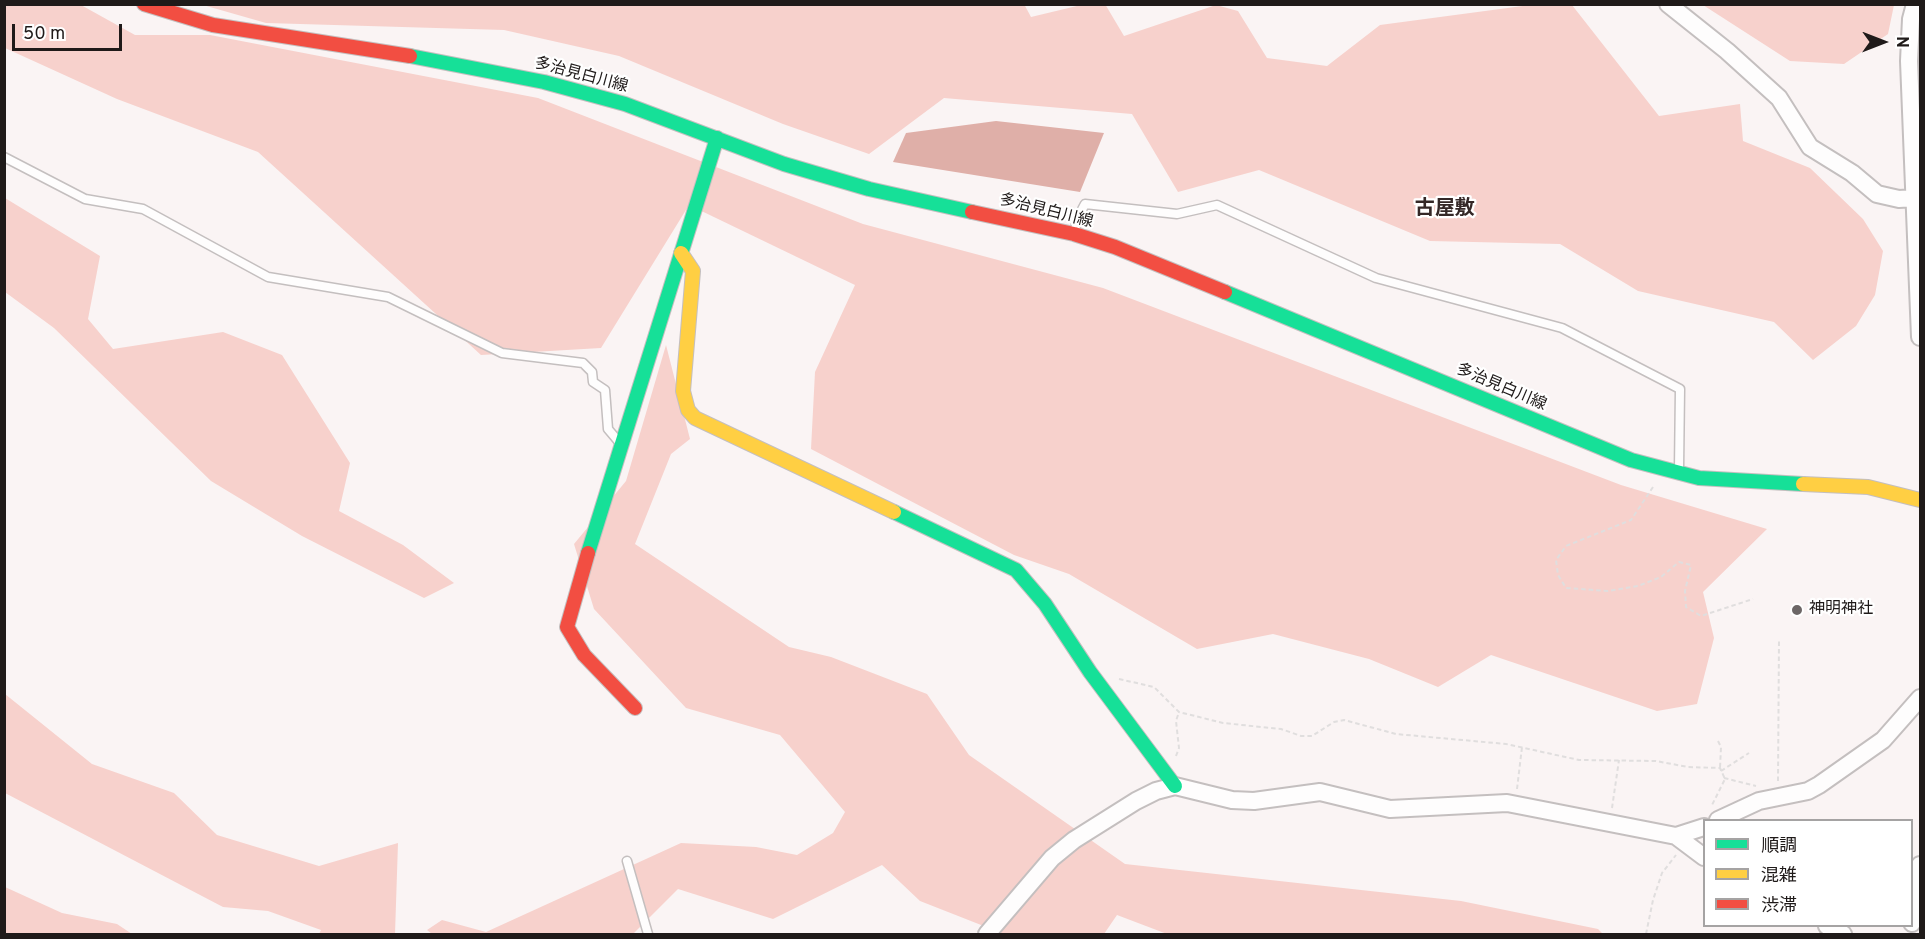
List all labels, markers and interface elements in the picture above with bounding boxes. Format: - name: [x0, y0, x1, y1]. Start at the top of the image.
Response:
- scale bar: [15, 12, 124, 50]
- north arrow: [1853, 12, 1913, 72]
- text: 50 m: [23, 23, 65, 46]
- text: N: [1891, 36, 1911, 48]
- street label: 多治見白川線: [532, 54, 630, 98]
- street label: 多治見白川線: [997, 191, 1095, 233]
- district label: 古屋敷: [1415, 198, 1475, 222]
- street label: 多治見白川線: [1453, 360, 1549, 416]
- place label: 神明神社: [1809, 600, 1873, 620]
- marker: 神明神社: [1790, 603, 1804, 617]
- legend: [1703, 819, 1913, 927]
- text: 順調: [1761, 835, 1797, 858]
- text: 混雑: [1761, 865, 1797, 888]
- text: 渋滞: [1761, 895, 1797, 918]

